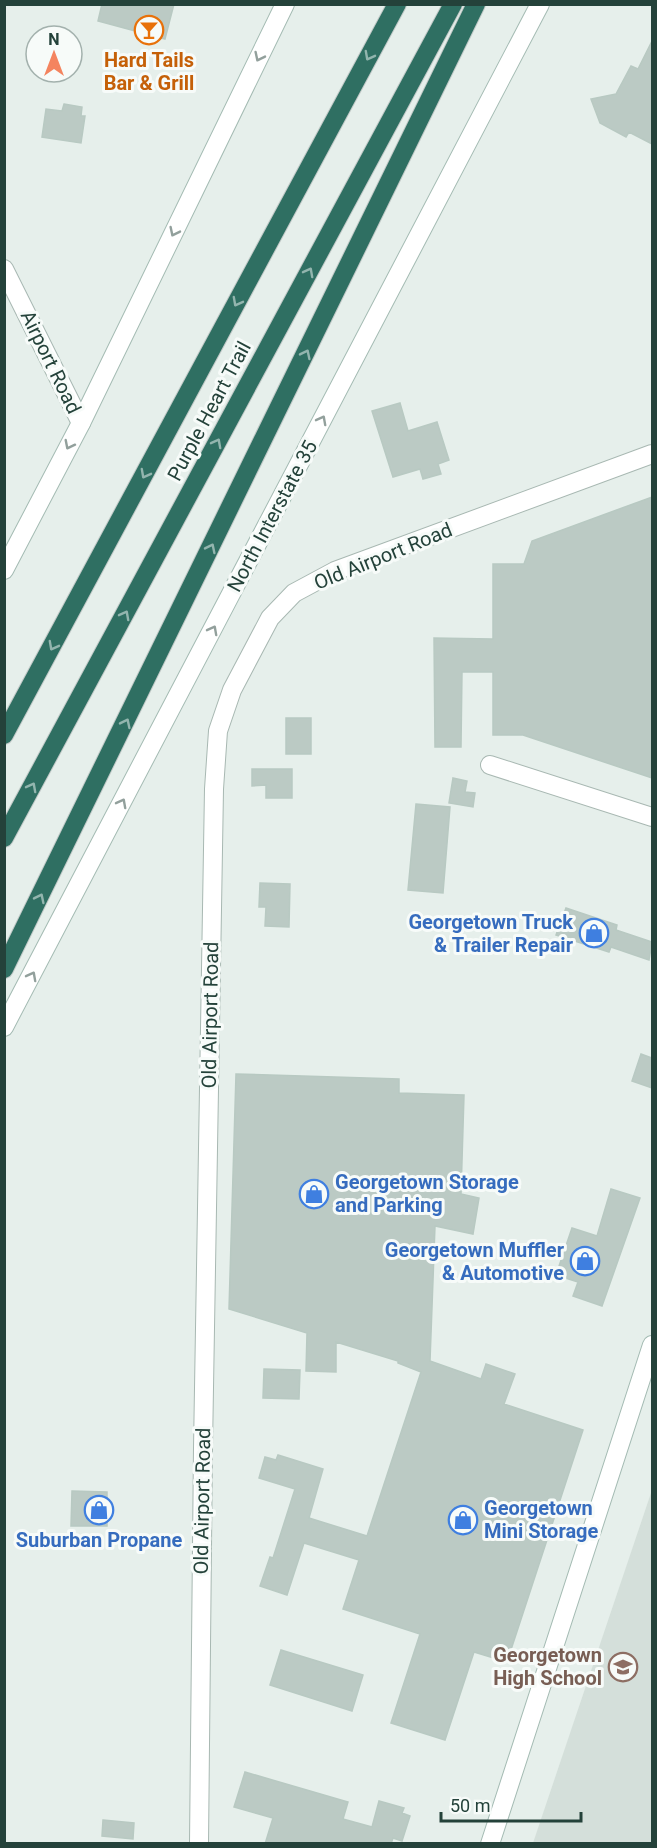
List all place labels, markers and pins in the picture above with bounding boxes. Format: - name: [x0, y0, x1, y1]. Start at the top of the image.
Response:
- bar icon: Hard Tails Bar & Grill: [133, 14, 165, 46]
- place label: Hard Tails Bar & Grill: [104, 48, 194, 95]
- place label: Georgetown Truck & Trailer Repair: [408, 910, 574, 957]
- shop icon: Georgetown Truck & Trailer Repair: [578, 917, 610, 949]
- place label: Georgetown Storage and Parking: [335, 1170, 519, 1217]
- shop icon: Georgetown Storage and Parking: [298, 1178, 330, 1210]
- place label: Georgetown Muffler & Automotive: [385, 1238, 565, 1285]
- shop icon: Georgetown Muffler & Automotive: [569, 1245, 601, 1277]
- shop icon: Suburban Propane: [83, 1494, 115, 1526]
- place label: Georgetown Mini Storage: [484, 1496, 599, 1543]
- shop icon: Georgetown Mini Storage: [447, 1504, 479, 1536]
- place label: Suburban Propane: [16, 1528, 182, 1552]
- place label: Georgetown High School: [493, 1643, 602, 1690]
- school or university icon: Georgetown High School: [607, 1651, 639, 1683]

